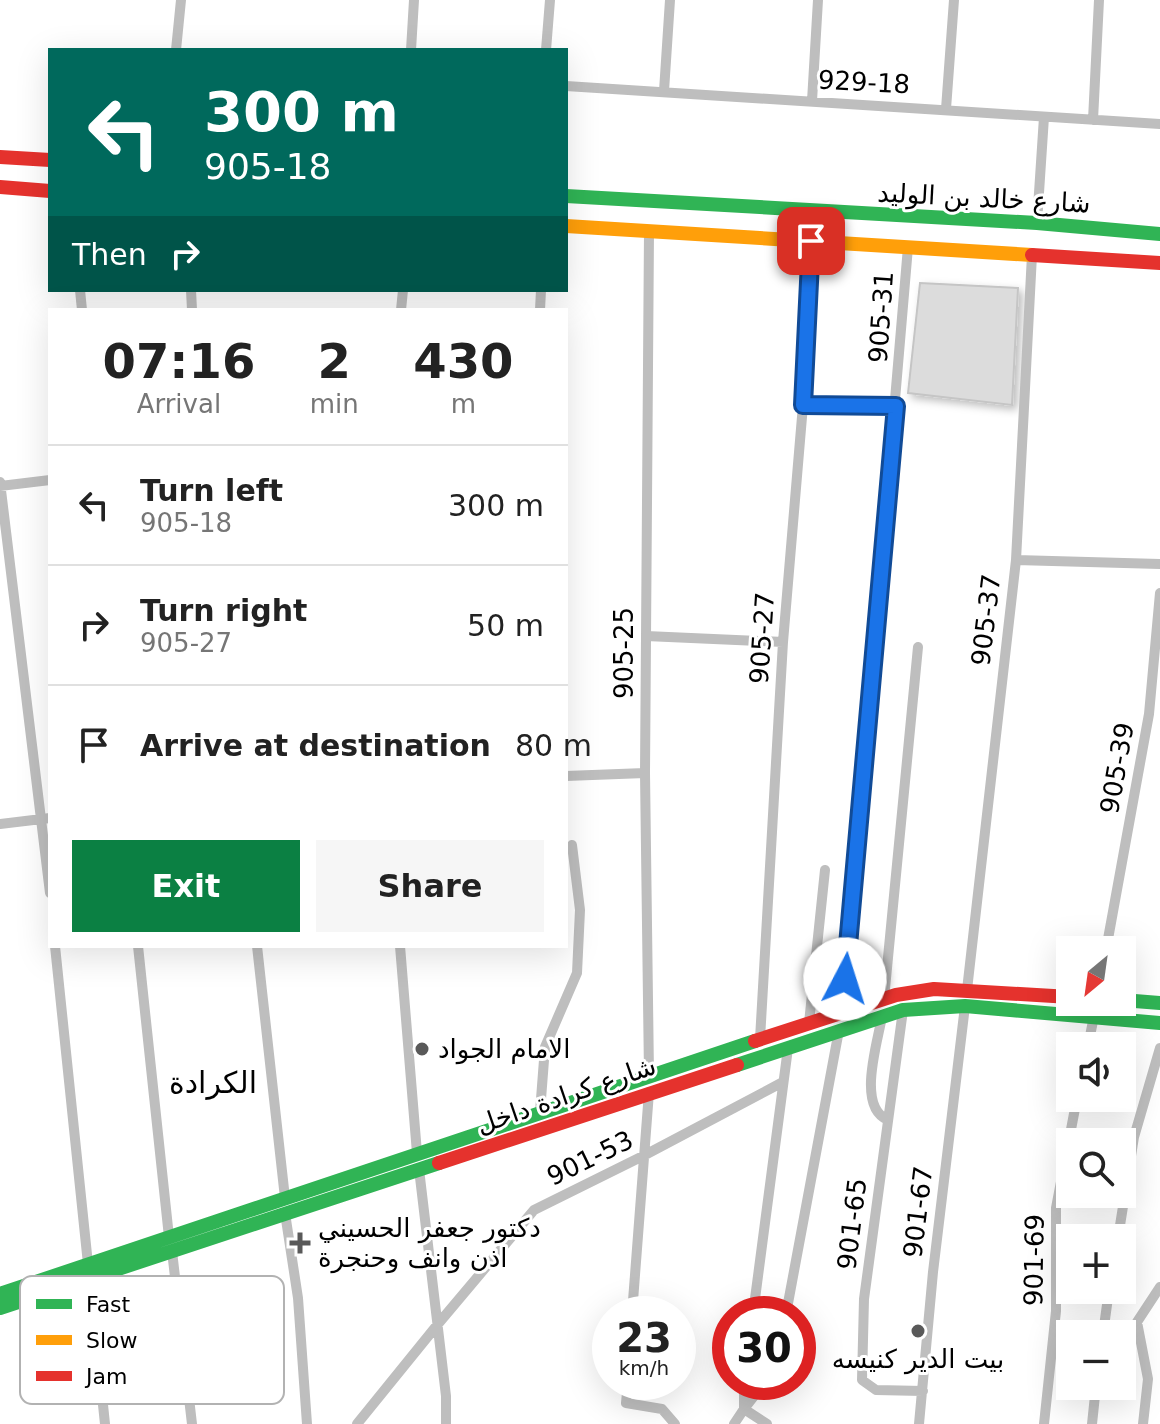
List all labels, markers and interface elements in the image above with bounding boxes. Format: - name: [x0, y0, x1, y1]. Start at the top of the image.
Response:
- street label: 929-18: [817, 65, 911, 99]
- text: 300 m: [204, 79, 399, 144]
- icon: left: [72, 80, 176, 184]
- text: 905-18: [204, 146, 332, 187]
- street label: شارع خالد بن الوليد: [877, 177, 1091, 220]
- pin: [777, 207, 845, 275]
- icon: arrive: [789, 219, 833, 263]
- icon: right: [163, 232, 207, 276]
- text: Then: [72, 237, 147, 272]
- street label: 905-31: [863, 270, 899, 364]
- text: 07:16: [102, 333, 255, 389]
- text: 2: [318, 333, 351, 389]
- text: 430: [413, 333, 513, 389]
- text: Arrival: [137, 389, 221, 419]
- text: min: [310, 389, 359, 419]
- text: m: [451, 389, 476, 419]
- text: Turn left: [140, 473, 283, 508]
- icon: left: [72, 483, 116, 527]
- text: 300 m: [448, 488, 544, 523]
- text: 905-18: [140, 508, 232, 538]
- street label: 905-37: [966, 572, 1006, 668]
- street label: 905-27: [744, 591, 780, 685]
- text: Turn right: [140, 593, 307, 628]
- icon: right: [72, 603, 116, 647]
- street label: 905-25: [609, 607, 639, 699]
- text: 50 m: [467, 608, 544, 643]
- text: 905-27: [140, 628, 232, 658]
- street label: 905-39: [1094, 720, 1140, 816]
- icon: arrive: [72, 723, 116, 767]
- text: Arrive at destination: [140, 728, 491, 763]
- text: 80 m: [515, 728, 592, 763]
- button: Exit: [72, 840, 300, 932]
- button: Share: [316, 840, 544, 932]
- north arrow: [1056, 936, 1136, 1016]
- map controls: [1056, 936, 1136, 1400]
- position arrow: [803, 937, 887, 1021]
- button: sound: [1056, 1032, 1136, 1112]
- place label: الامام الجواد: [438, 1034, 570, 1065]
- marker: الامام الجواد: [413, 1040, 431, 1058]
- street label: شارع كرادة داخل: [472, 1050, 660, 1141]
- district label: الكرادة: [169, 1065, 257, 1100]
- street label: 901-53: [542, 1124, 638, 1192]
- button: search: [1056, 1128, 1136, 1208]
- street label: 901-67: [898, 1164, 938, 1260]
- street label: 901-65: [832, 1176, 872, 1272]
- place label: دكتور جعفر الحسيني اذن وانف وحنجرة: [318, 1213, 541, 1274]
- street label: 901-69: [1018, 1214, 1050, 1306]
- button: +: [1056, 1224, 1136, 1304]
- marker: دكتور جعفر الحسيني اذن وانف وحنجرة: [289, 1232, 311, 1254]
- legend: [20, 1276, 284, 1404]
- text: Fast: [86, 1292, 131, 1317]
- speed limit sign: 30: [712, 1296, 816, 1400]
- text: 23: [616, 1315, 672, 1361]
- button: −: [1056, 1320, 1136, 1400]
- marker: بيت الدير كنيسه: [909, 1322, 927, 1340]
- text: Slow: [86, 1328, 138, 1353]
- place label: بيت الدير كنيسه: [832, 1344, 1004, 1375]
- text: km/h: [619, 1356, 669, 1380]
- text: Jam: [84, 1364, 127, 1389]

